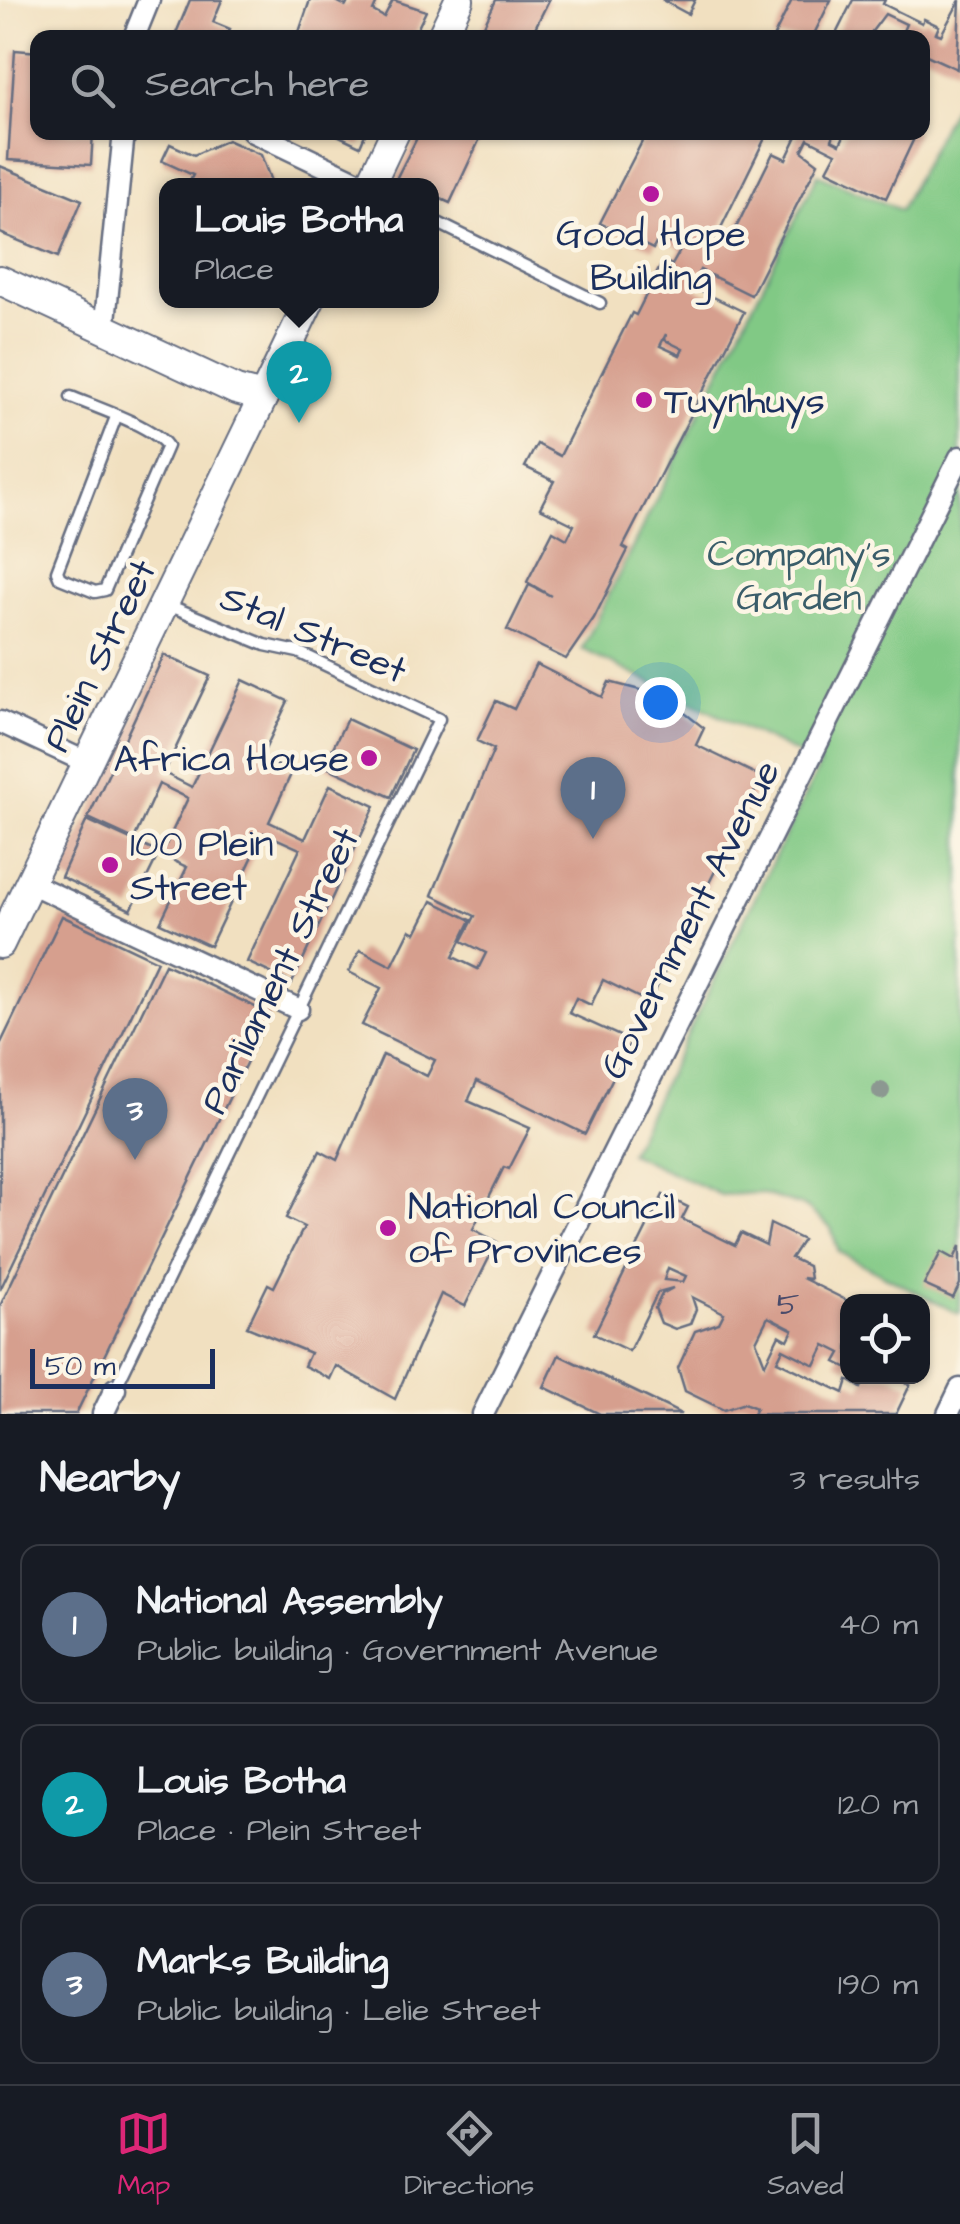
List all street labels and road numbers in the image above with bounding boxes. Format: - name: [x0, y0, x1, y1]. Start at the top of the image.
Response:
- street label: Plein Street: [32, 551, 170, 761]
- street label: Stal Street: [212, 572, 414, 697]
- street label: Government Avenue: [588, 752, 794, 1088]
- street label: Parliament Street: [189, 819, 373, 1123]

